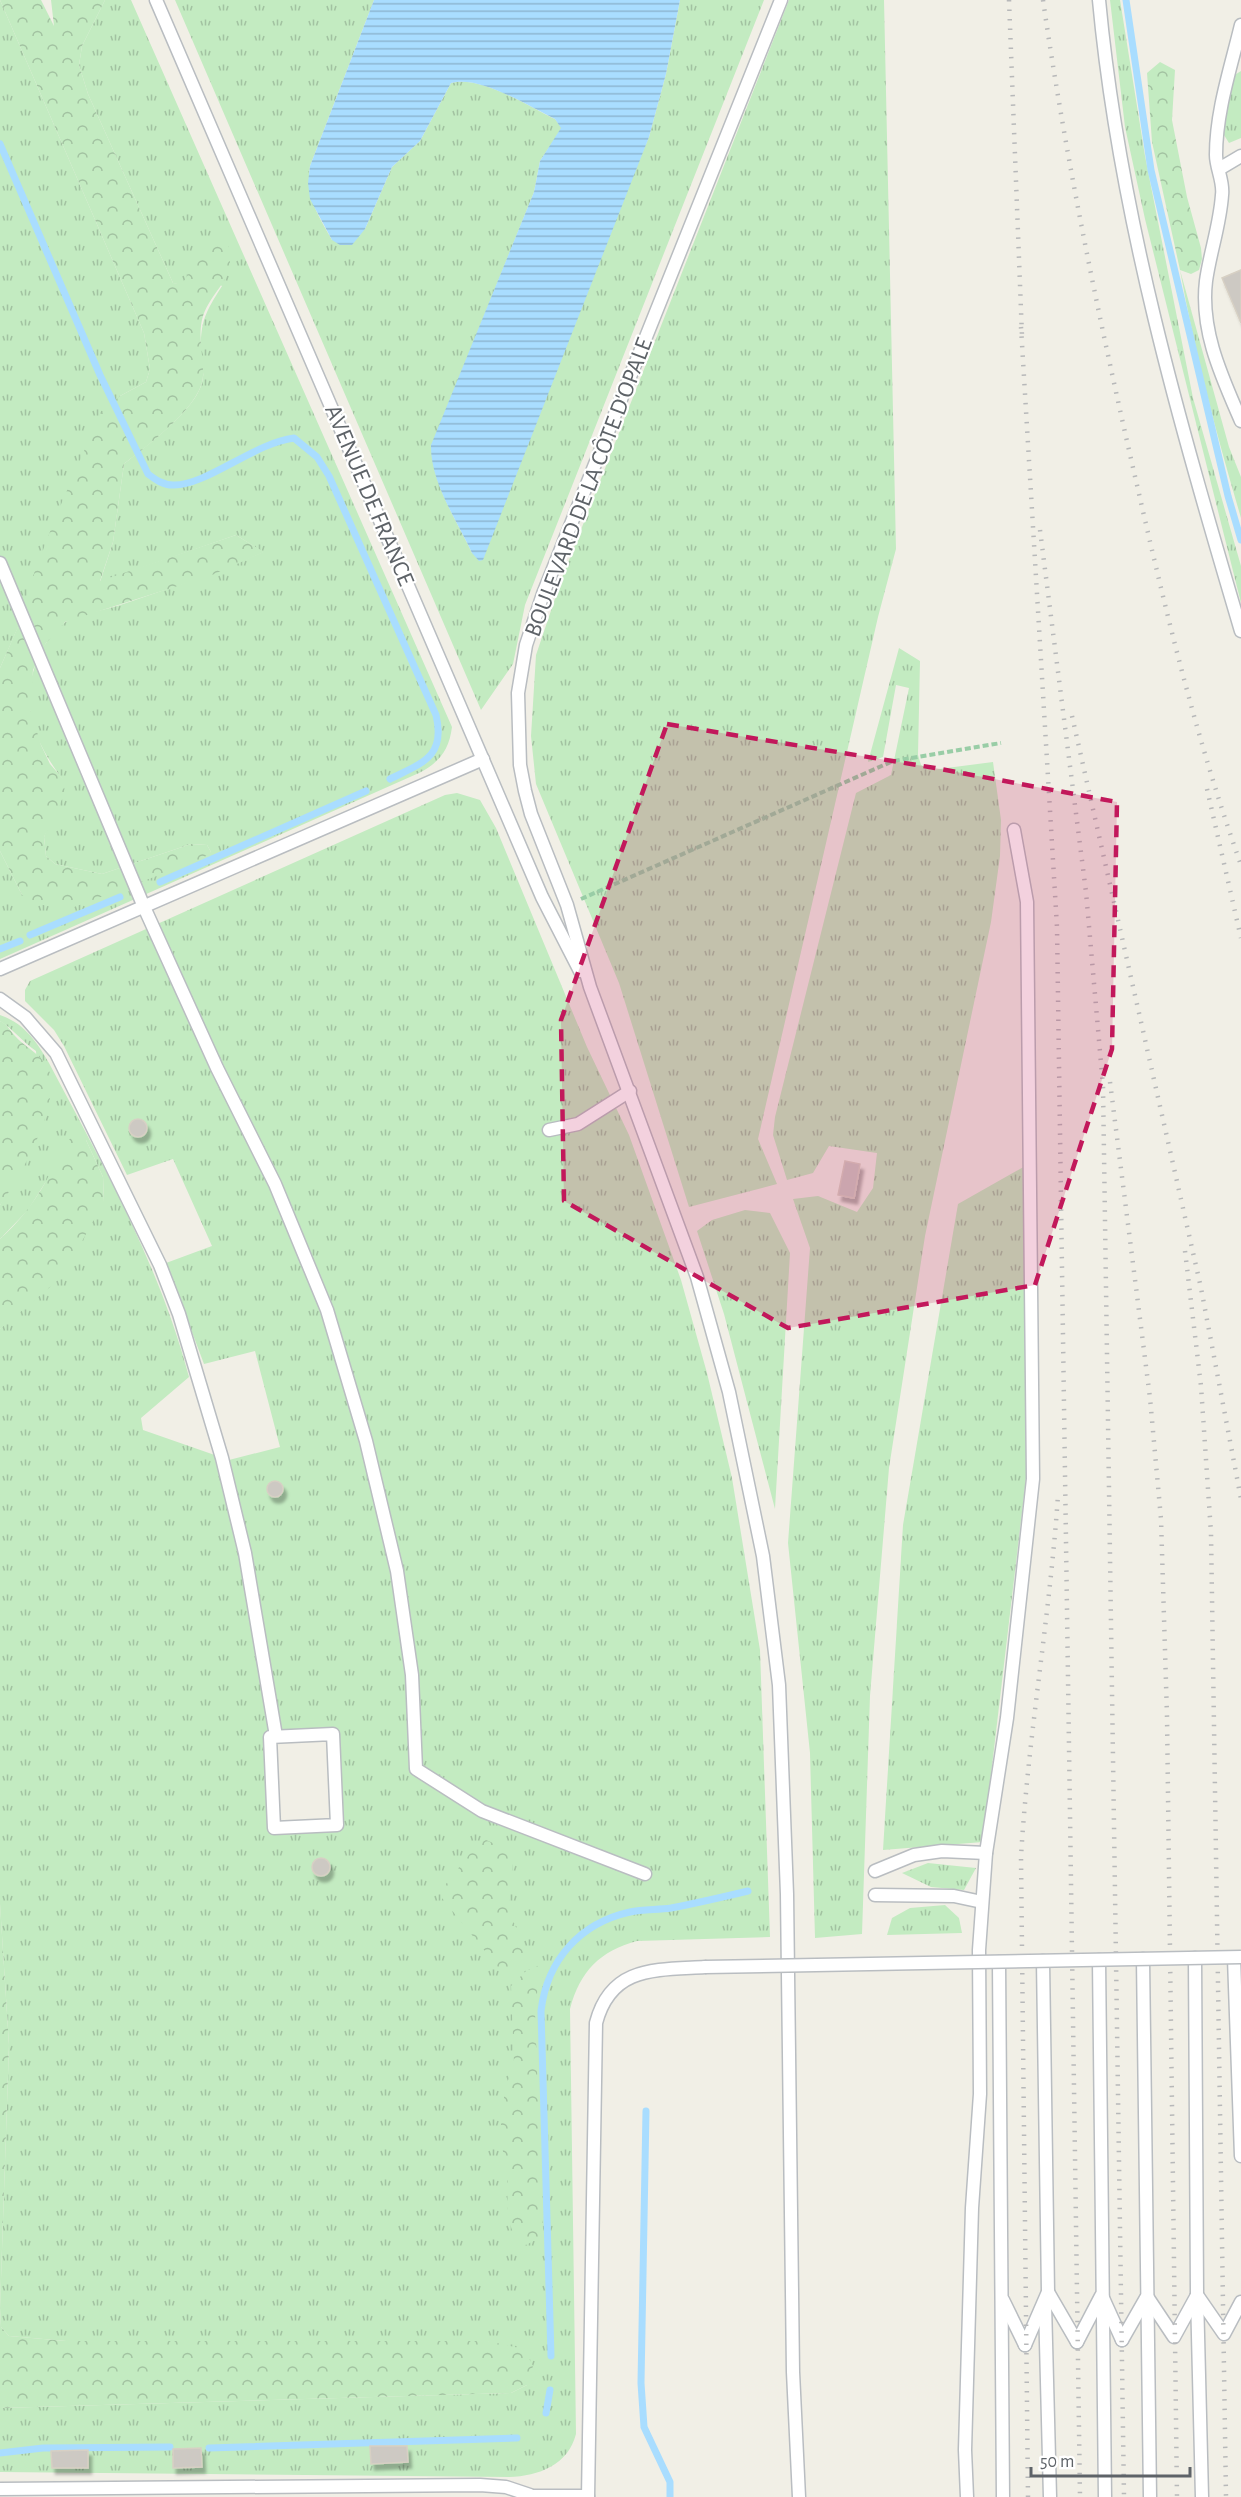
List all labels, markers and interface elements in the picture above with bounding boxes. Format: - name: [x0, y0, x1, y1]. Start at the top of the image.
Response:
- street label: BOULEVARD DE LA CÔTE D'OPALE: [519, 334, 657, 640]
- street label: AVENUE DE FRANCE: [320, 401, 418, 590]
- scale bar: [1031, 2440, 1190, 2478]
- text: 50 m: [1040, 2453, 1074, 2471]

